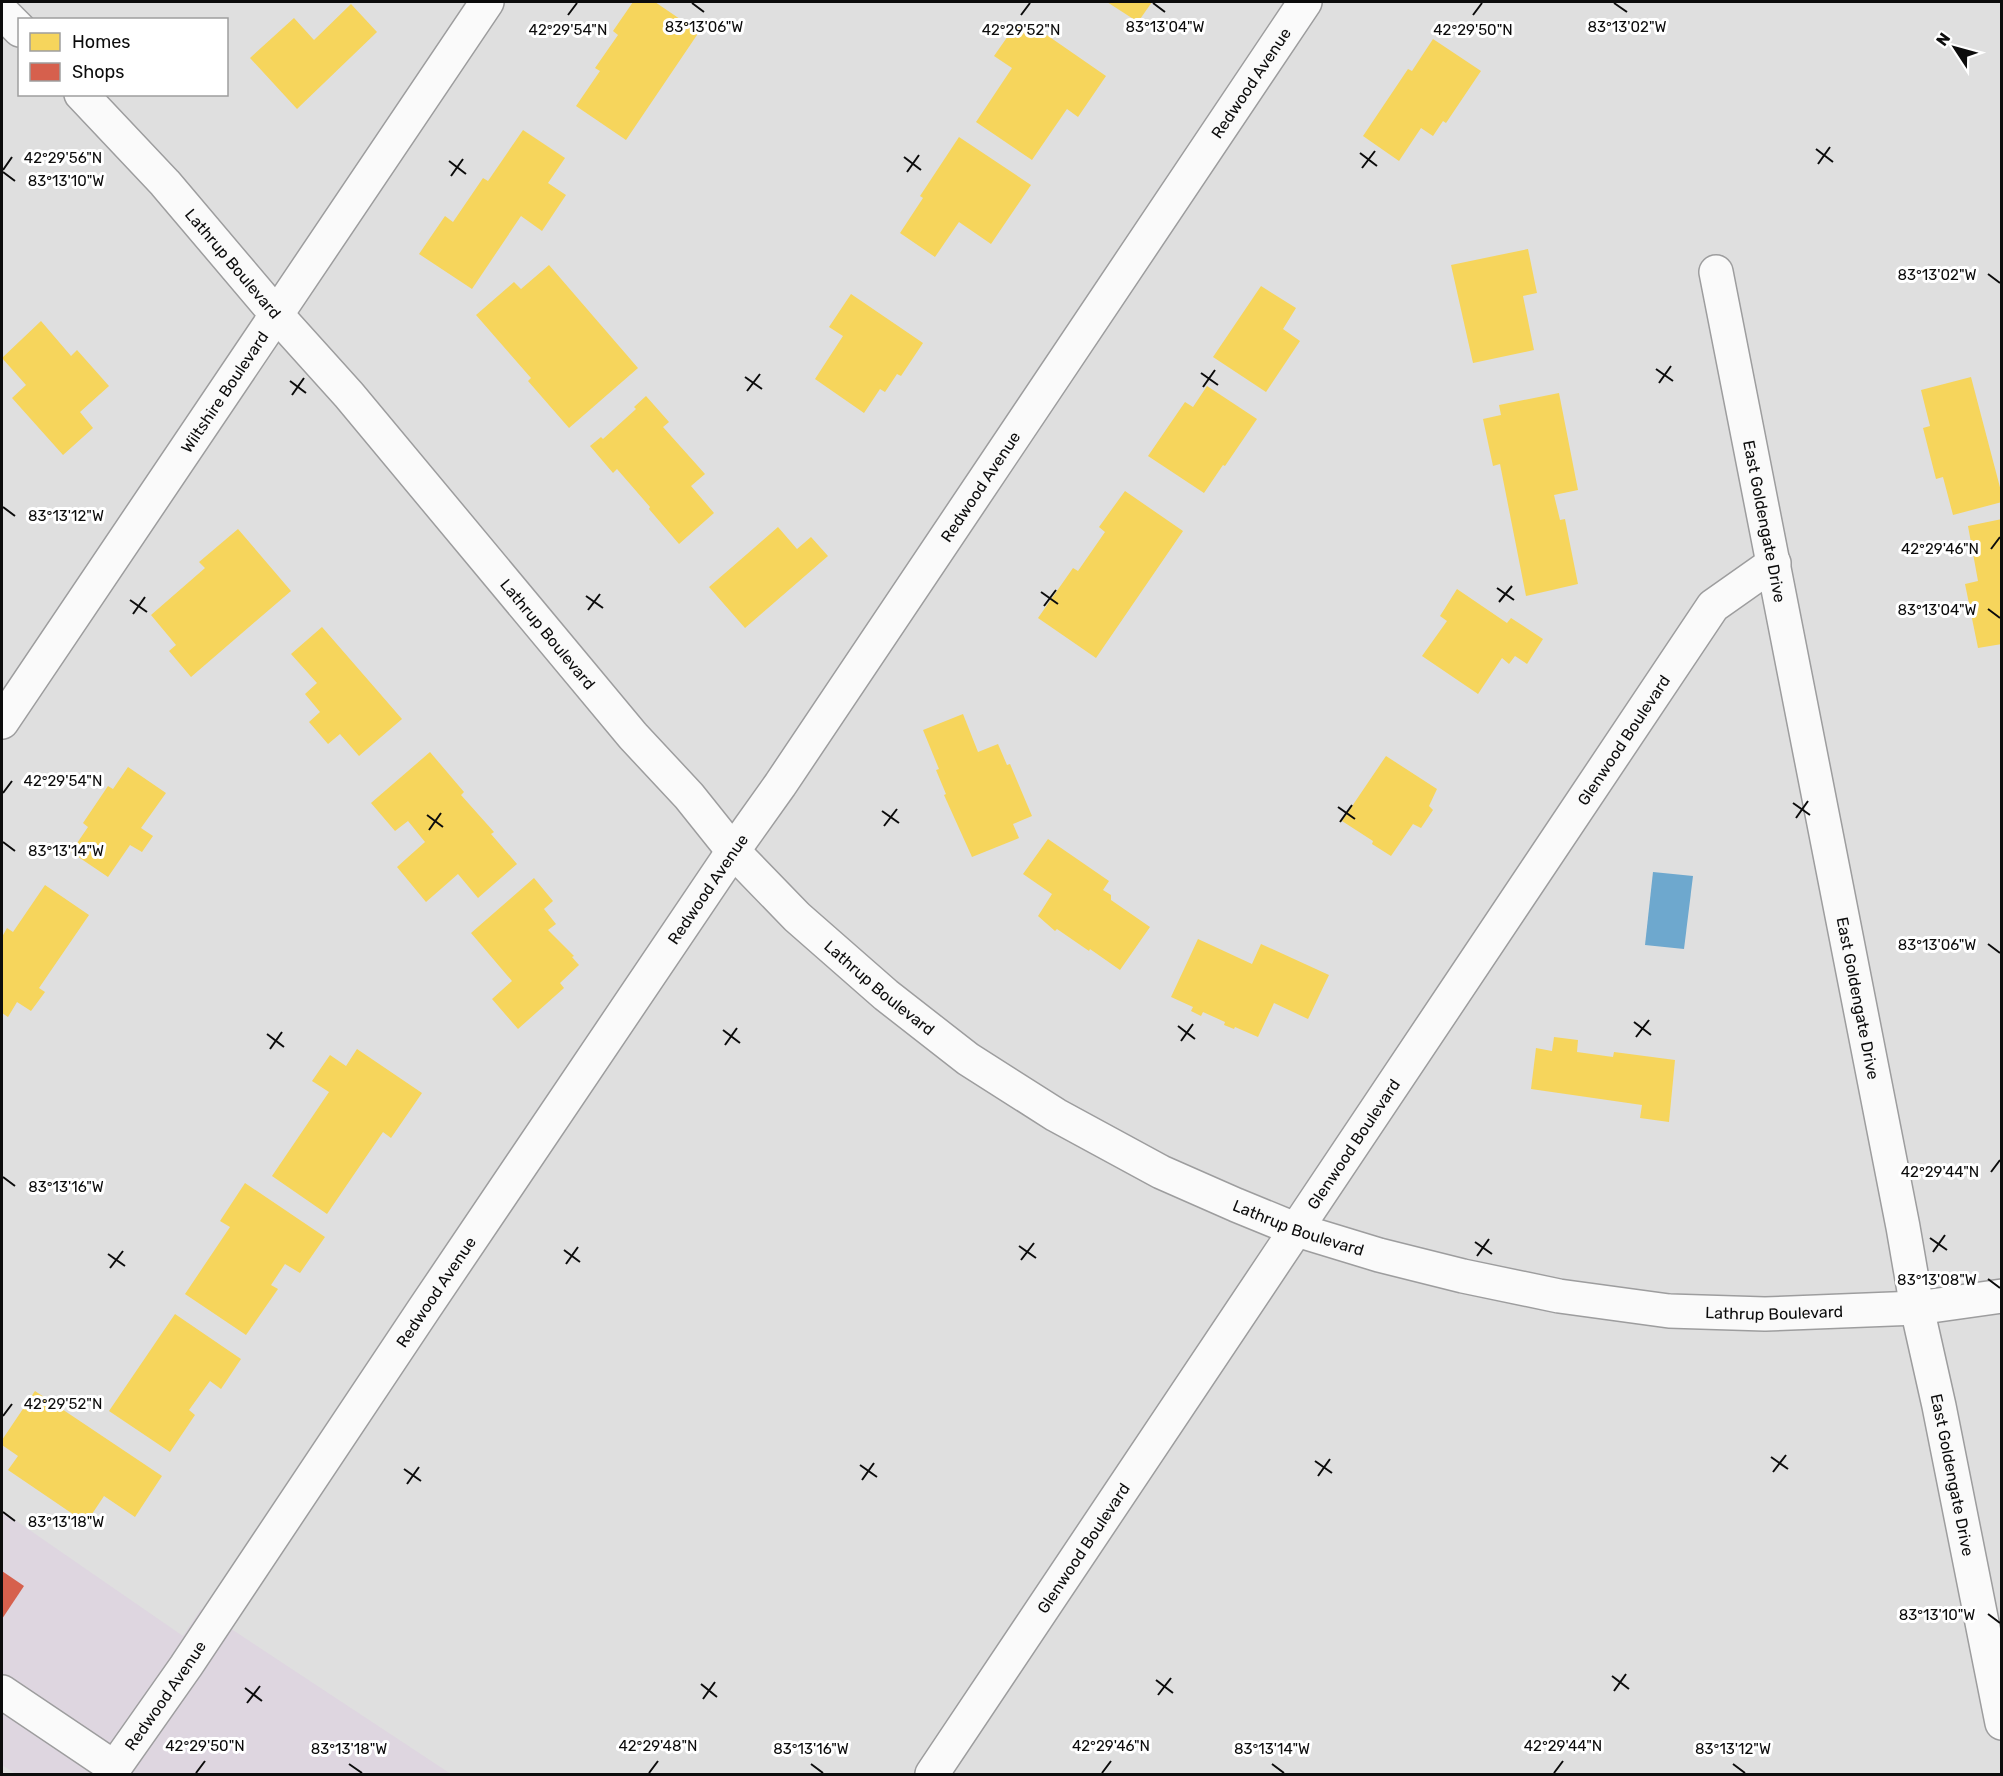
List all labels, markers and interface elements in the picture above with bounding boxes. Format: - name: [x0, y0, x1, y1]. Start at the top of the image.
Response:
- legend: [18, 18, 228, 96]
- text: 83°13'06"W: [665, 18, 743, 36]
- text: 83°13'04"W: [1125, 18, 1205, 36]
- text: 83°13'02"W: [1587, 18, 1667, 36]
- north arrow: [1925, 18, 1985, 78]
- text: 42°29'54"N: [529, 21, 607, 39]
- text: 42°29'52"N: [982, 21, 1060, 39]
- text: 42°29'50"N: [1433, 21, 1513, 39]
- street label: Redwood Avenue: [1207, 24, 1295, 142]
- text: N: [1932, 29, 1954, 50]
- text: Homes: [72, 31, 130, 53]
- text: Shops: [72, 61, 124, 83]
- text: 42°29'56"N: [24, 149, 102, 167]
- text: 83°13'10"W: [28, 172, 104, 190]
- street label: Lathrup Boulevard: [181, 205, 285, 323]
- text: 83°13'02"W: [1897, 266, 1977, 284]
- street label: Wiltshire Boulevard: [177, 328, 272, 457]
- street label: Redwood Avenue: [937, 428, 1024, 546]
- street label: East Goldengate Drive: [1739, 439, 1790, 604]
- text: 83°13'12"W: [28, 507, 104, 525]
- text: 42°29'46"N: [1901, 540, 1979, 558]
- street label: Lathrup Boulevard: [496, 575, 599, 693]
- text: 83°13'04"W: [1897, 601, 1977, 619]
- street label: Glenwood Boulevard: [1574, 671, 1674, 809]
- text: 42°29'54"N: [24, 772, 102, 790]
- street label: Redwood Avenue: [664, 830, 752, 948]
- text: 83°13'14"W: [28, 842, 104, 860]
- street label: East Goldengate Drive: [1833, 915, 1883, 1081]
- street label: Lathrup Boulevard: [820, 936, 938, 1039]
- text: 83°13'06"W: [1898, 936, 1976, 954]
- street label: Glenwood Boulevard: [1303, 1075, 1404, 1213]
- text: 42°29'44"N: [1901, 1163, 1979, 1181]
- text: 83°13'16"W: [28, 1178, 104, 1196]
- street label: Lathrup Boulevard: [1230, 1196, 1366, 1260]
- street label: Redwood Avenue: [392, 1233, 480, 1351]
- text: 83°13'08"W: [1897, 1271, 1977, 1289]
- street label: Lathrup Boulevard: [1705, 1302, 1844, 1324]
- street label: East Goldengate Drive: [1927, 1392, 1978, 1558]
- text: 42°29'52"N: [24, 1395, 102, 1413]
- street label: Glenwood Boulevard: [1033, 1479, 1134, 1617]
- text: 83°13'18"W: [28, 1513, 104, 1531]
- text: 83°13'10"W: [1899, 1606, 1975, 1624]
- street label: Redwood Avenue: [121, 1637, 210, 1754]
- text: 42°29'50"N: [165, 1737, 245, 1755]
- text: 42°29'48"N: [618, 1737, 698, 1755]
- text: 42°29'46"N: [1072, 1737, 1150, 1755]
- text: 42°29'44"N: [1524, 1737, 1602, 1755]
- text: 83°13'18"W: [311, 1740, 387, 1758]
- text: 83°13'16"W: [773, 1740, 849, 1758]
- text: 83°13'14"W: [1234, 1740, 1310, 1758]
- text: 83°13'12"W: [1695, 1740, 1771, 1758]

